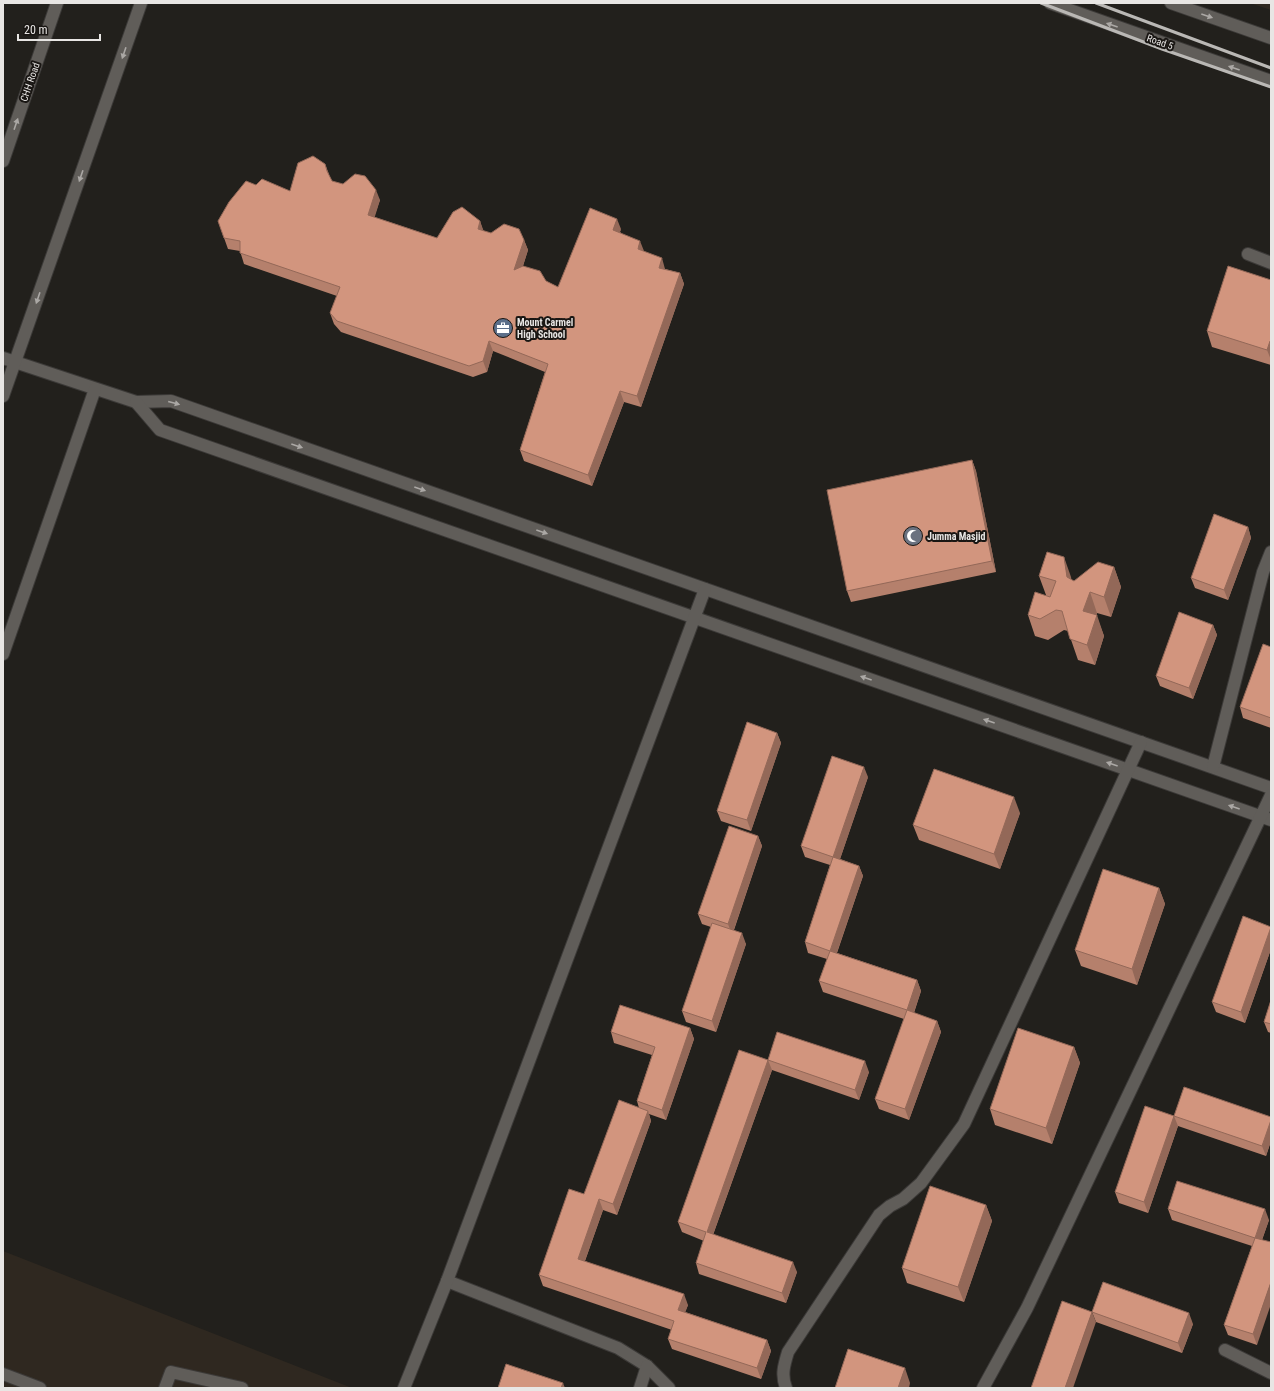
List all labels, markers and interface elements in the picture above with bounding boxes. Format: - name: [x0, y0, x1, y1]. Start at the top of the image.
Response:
- one-way arrow: [1202, 13, 1214, 19]
- scale bar: [18, 16, 100, 42]
- one-way arrow: [1105, 22, 1117, 28]
- text: 20 m: [24, 23, 48, 37]
- street label: Road 5: [1145, 32, 1175, 52]
- one-way arrow: [120, 47, 126, 59]
- street label: CHH Road: [18, 61, 42, 103]
- one-way arrow: [1228, 65, 1240, 71]
- one-way arrow: [13, 117, 19, 129]
- one-way arrow: [77, 170, 83, 182]
- one-way arrow: [34, 293, 40, 305]
- office icon: Mount Carmel High School: [492, 317, 514, 339]
- place label: Mount Carmel High School: [517, 317, 573, 340]
- one-way arrow: [169, 400, 181, 406]
- one-way arrow: [292, 443, 304, 449]
- one-way arrow: [414, 486, 426, 492]
- mosque icon: Jumma Masjid: [902, 525, 924, 547]
- one-way arrow: [537, 529, 549, 535]
- place label: Jumma Masjid: [927, 531, 985, 542]
- one-way arrow: [860, 675, 872, 681]
- one-way arrow: [982, 718, 994, 724]
- one-way arrow: [1105, 761, 1117, 767]
- one-way arrow: [1228, 804, 1240, 810]

